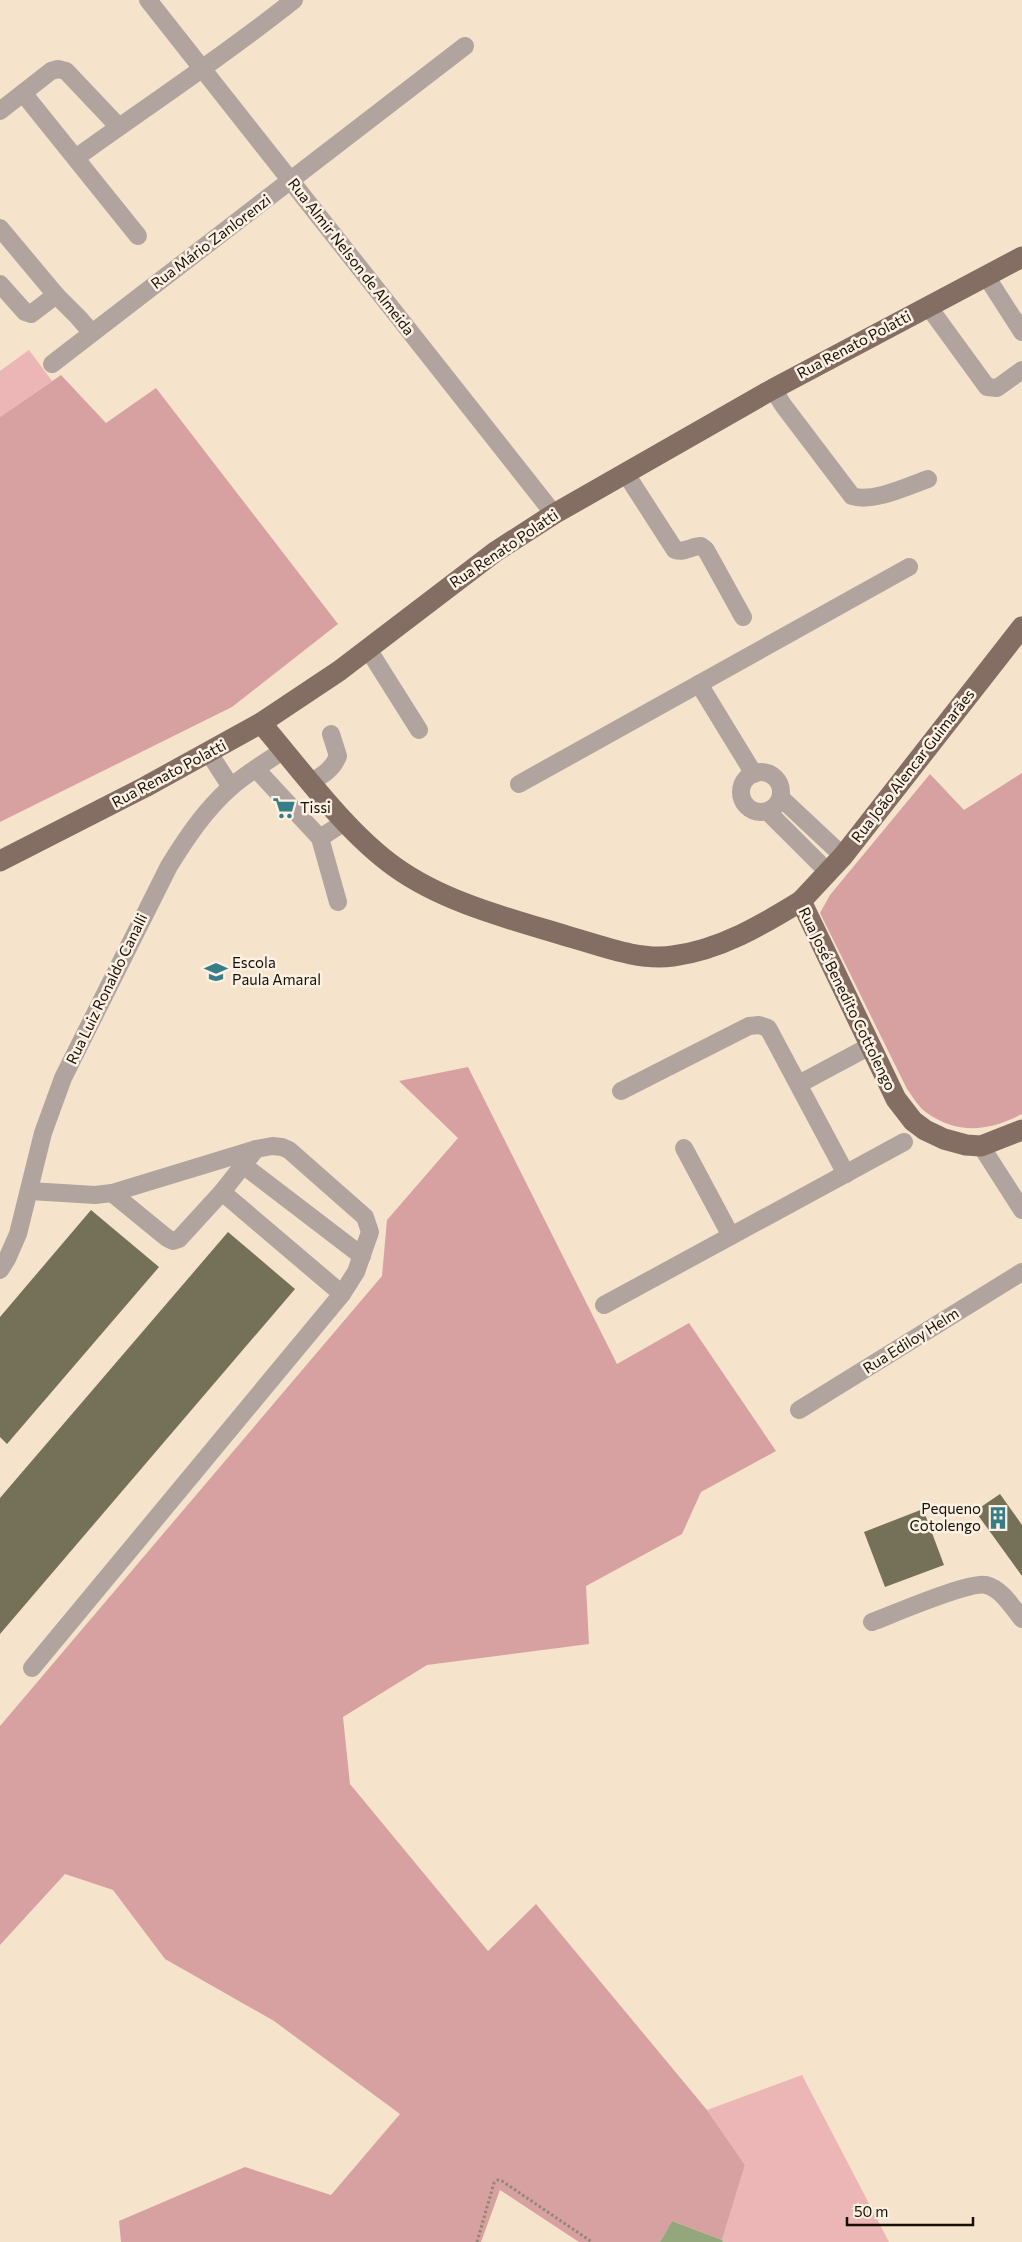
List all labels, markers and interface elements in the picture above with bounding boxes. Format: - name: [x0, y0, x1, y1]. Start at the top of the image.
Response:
- street label: Rua Almir Nelson de Almeida: [285, 174, 419, 338]
- street label: Rua Mário Zanlorenzi: [147, 190, 274, 292]
- street label: Rua Renato Polatti: [793, 306, 914, 382]
- street label: Rua Renato Polatti: [446, 505, 561, 591]
- street label: Rua João Alencar Guimarães: [847, 685, 978, 846]
- street label: Rua Renato Polatti: [108, 735, 229, 811]
- supermarket icon: Tissi: [271, 795, 297, 821]
- place label: Tissi: [300, 798, 331, 816]
- street label: Rua José Benedito Cottolengo: [796, 904, 900, 1093]
- street label: Rua Luiz Ronaldo Canalli: [62, 910, 150, 1067]
- place label: Escola Paula Amaral: [232, 953, 321, 988]
- school or university icon: Escola Paula Amaral: [203, 959, 229, 985]
- street label: Rua Ediloy Helm: [859, 1303, 962, 1377]
- place label: Pequeno Cotolengo: [910, 1499, 981, 1534]
- building icon: Pequeno Cotolengo: [985, 1505, 1011, 1531]
- scale bar: [847, 2194, 973, 2226]
- text: 50 m: [854, 2202, 888, 2220]

